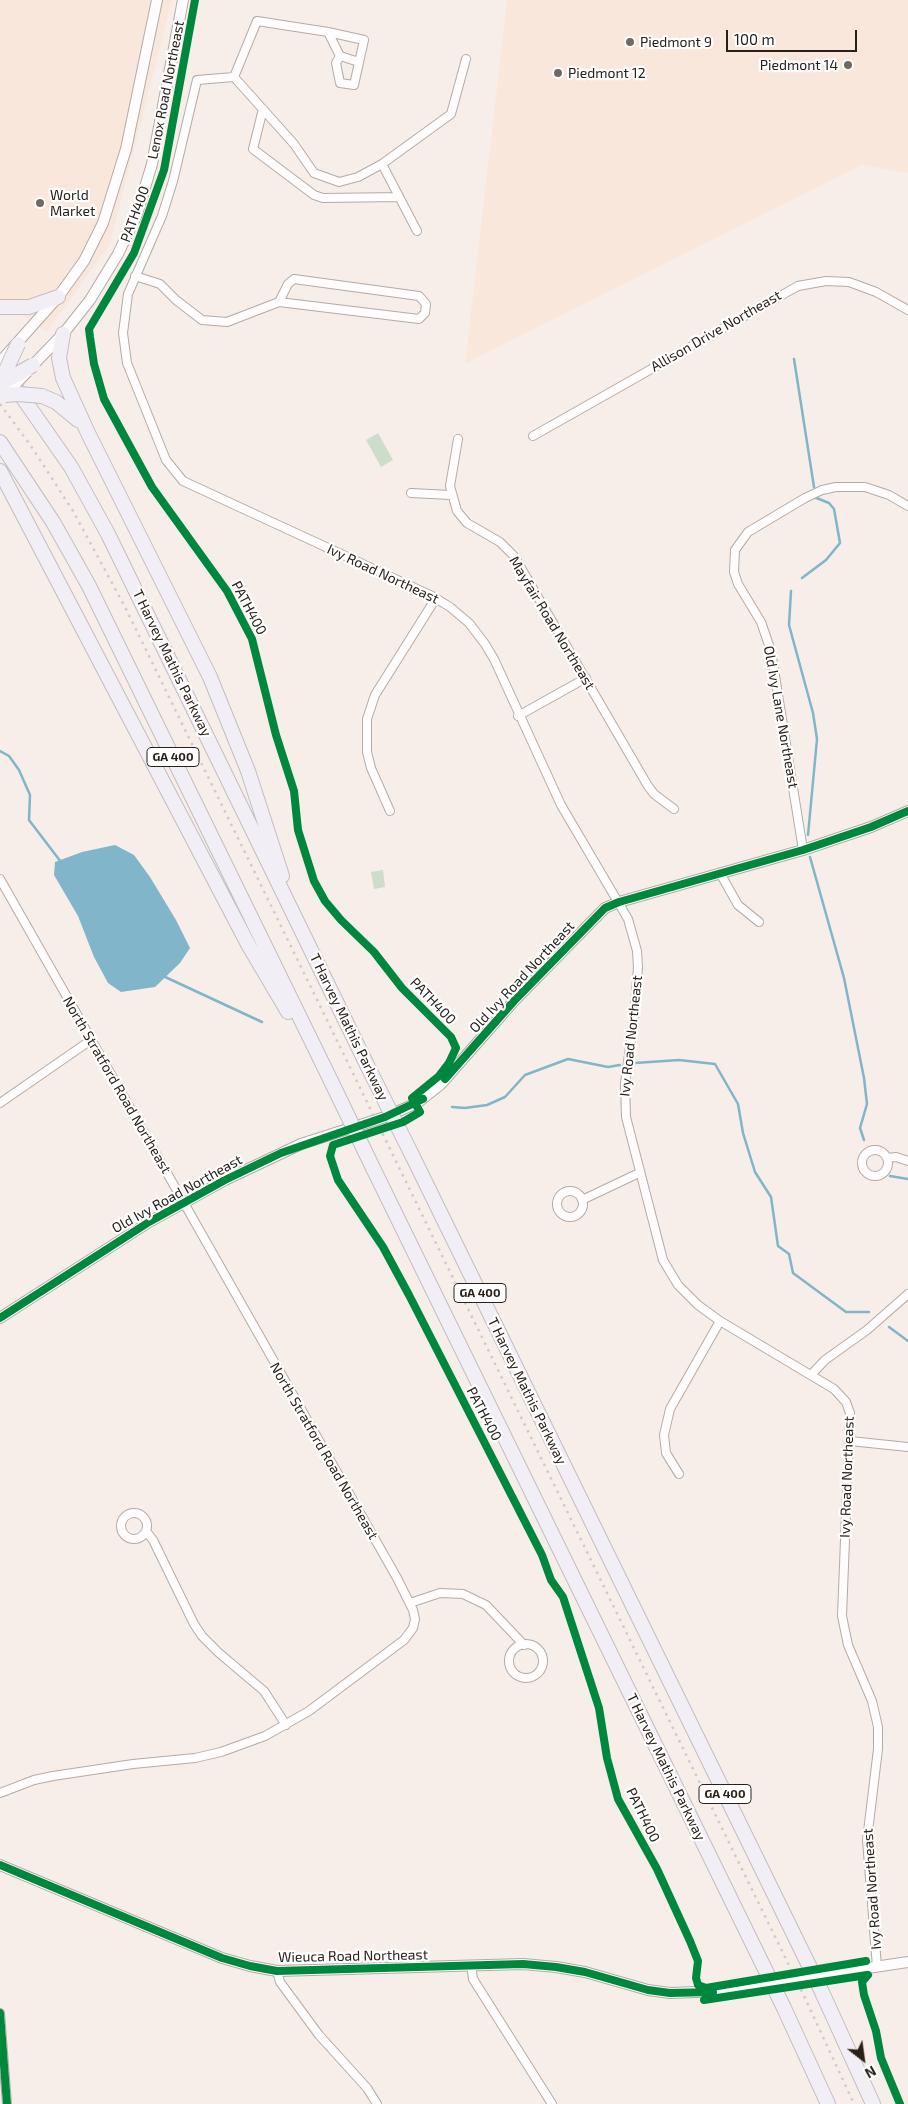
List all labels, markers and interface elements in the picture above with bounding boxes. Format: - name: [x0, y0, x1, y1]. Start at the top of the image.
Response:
- street label: Lenox Road Northeast: [144, 19, 188, 161]
- scale bar: [728, 20, 859, 52]
- text: 100 m: [734, 30, 775, 48]
- place label: Piedmont 9: [640, 34, 712, 50]
- marker: Piedmont 9: [624, 36, 636, 48]
- place label: Piedmont 14: [760, 57, 838, 73]
- marker: Piedmont 14: [842, 59, 854, 71]
- place label: Piedmont 12: [568, 65, 646, 81]
- marker: Piedmont 12: [552, 67, 564, 79]
- street label: PATH400: [117, 184, 153, 244]
- place label: World Market: [50, 187, 95, 220]
- marker: World Market: [34, 197, 46, 209]
- street label: Allison Drive Northeast: [648, 287, 784, 375]
- street label: Ivy Road Northeast: [324, 541, 442, 607]
- street label: Mayfair Road Northeast: [506, 553, 598, 693]
- street label: PATH400: [228, 578, 270, 638]
- street label: T Harvey Mathis Parkway: [129, 587, 215, 739]
- street label: Old Ivy Lane Northeast: [760, 644, 802, 790]
- road number: GA 400: [147, 748, 199, 766]
- street label: Old Ivy Road Northeast: [466, 918, 578, 1036]
- street label: T Harvey Mathis Parkway: [306, 951, 392, 1103]
- street label: PATH400: [407, 974, 459, 1028]
- street label: Ivy Road Northeast: [616, 975, 646, 1097]
- street label: North Stratford Road Northeast: [59, 994, 175, 1176]
- street label: Old Ivy Road Northeast: [109, 1151, 245, 1237]
- road number: GA 400: [454, 1284, 506, 1302]
- street label: T Harvey Mathis Parkway: [484, 1315, 570, 1467]
- street label: North Stratford Road Northeast: [266, 1360, 382, 1542]
- street label: PATH400: [463, 1384, 505, 1444]
- street label: Ivy Road Northeast: [836, 1416, 858, 1538]
- street label: T Harvey Mathis Parkway: [623, 1691, 709, 1843]
- street label: PATH400: [623, 1785, 663, 1845]
- road number: GA 400: [699, 1785, 751, 1804]
- street label: Ivy Road Northeast: [859, 1828, 885, 1950]
- street label: Wieuca Road Northeast: [278, 1946, 428, 1966]
- north arrow: [838, 2034, 888, 2084]
- text: N: [862, 2063, 879, 2082]

